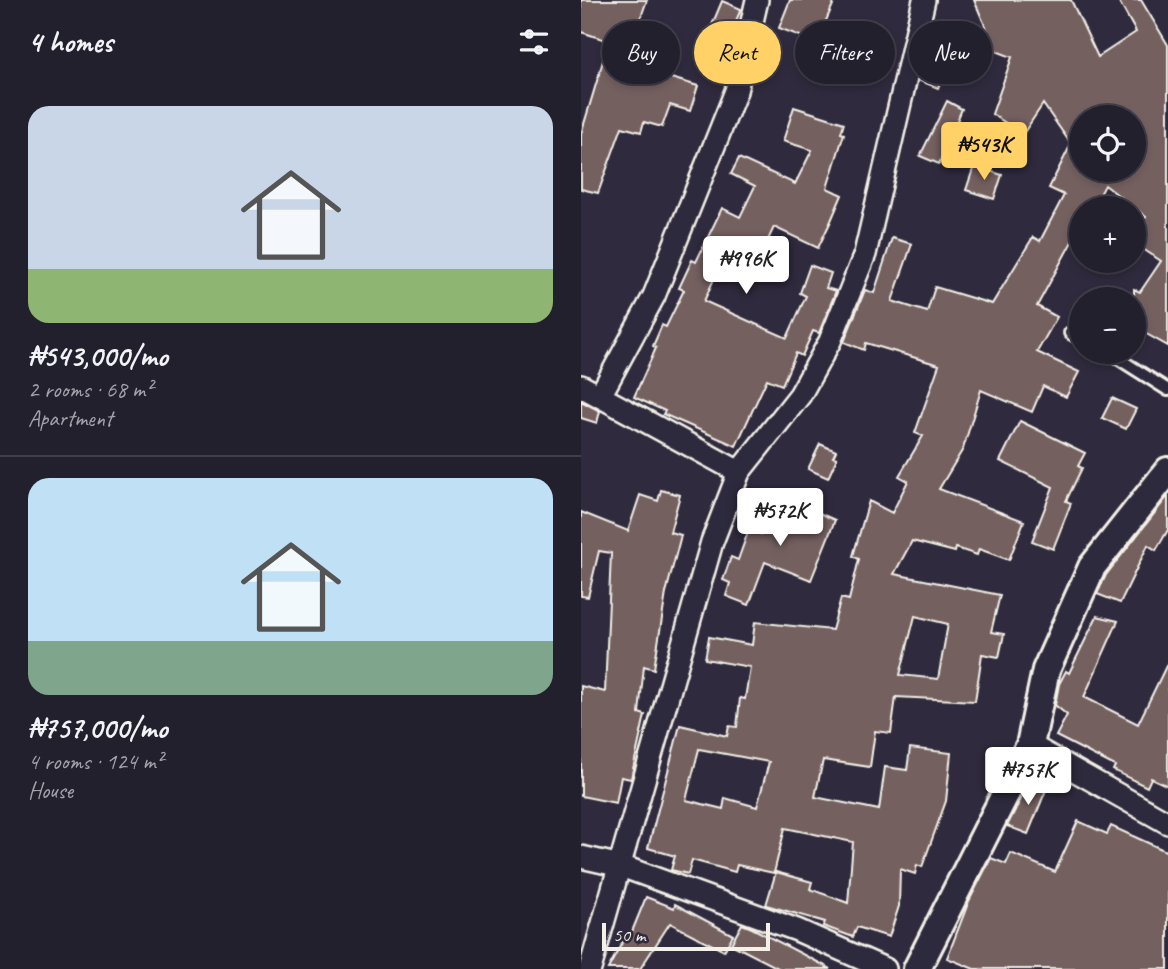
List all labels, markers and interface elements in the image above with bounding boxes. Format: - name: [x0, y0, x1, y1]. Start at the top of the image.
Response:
- chip: Buy: [602, 21, 680, 84]
- chip: Rent: [694, 21, 781, 84]
- chip: Filters: [795, 21, 895, 84]
- chip: New: [909, 21, 992, 84]
- text: 4 homes: [28, 23, 113, 61]
- icon: filters: [515, 23, 553, 61]
- map controls: [1069, 105, 1146, 364]
- button: locate: [1069, 105, 1146, 182]
- pin: ₦543K: [935, 122, 1033, 182]
- text: ₦543K: [957, 130, 1011, 159]
- icon: home: [228, 152, 354, 278]
- button: +: [1069, 196, 1146, 273]
- pin: ₦996K: [697, 236, 795, 296]
- text: ₦996K: [719, 244, 773, 273]
- button: −: [1069, 287, 1146, 364]
- text: ₦543,000/mo: [28, 337, 168, 375]
- text: 2 rooms · 68 m²: [28, 375, 152, 404]
- text: Apartment: [28, 404, 113, 433]
- pin: ₦572K: [731, 489, 829, 548]
- text: ₦572K: [753, 496, 807, 525]
- icon: home: [228, 524, 354, 650]
- text: ₦757,000/mo: [28, 709, 167, 747]
- text: 4 rooms · 124 m²: [28, 747, 163, 776]
- pin: ₦757K: [979, 748, 1077, 807]
- text: ₦757K: [1001, 755, 1055, 784]
- text: House: [28, 776, 73, 805]
- scale bar: [602, 920, 770, 952]
- text: 50 m: [613, 923, 645, 947]

